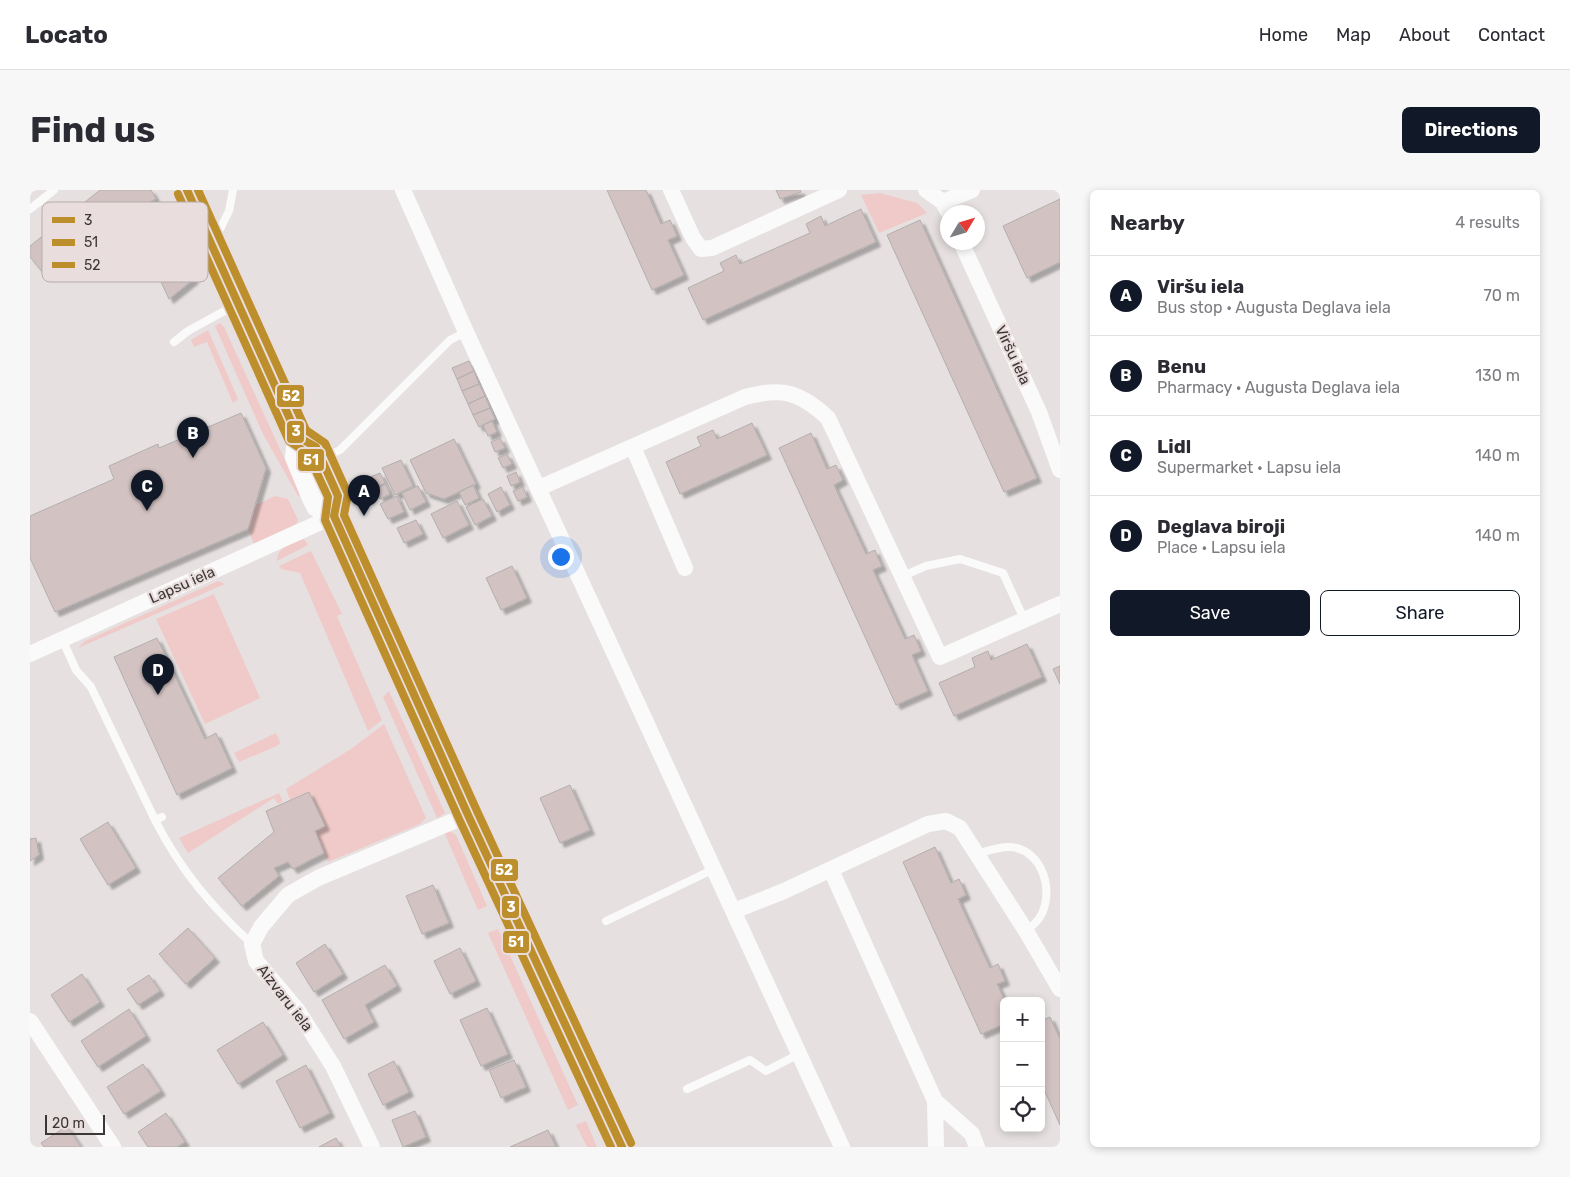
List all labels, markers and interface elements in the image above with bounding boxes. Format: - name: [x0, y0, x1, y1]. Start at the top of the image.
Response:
- text: Locato: [25, 21, 108, 49]
- text: Home: [1259, 24, 1308, 46]
- text: Map: [1336, 24, 1371, 46]
- text: About: [1399, 24, 1450, 46]
- text: Contact: [1478, 24, 1545, 46]
- button: Directions: [1402, 107, 1540, 153]
- text: Find us: [30, 109, 155, 151]
- legend: [42, 202, 208, 282]
- north arrow: [940, 205, 985, 250]
- text: Nearby: [1110, 210, 1185, 235]
- text: 3: [84, 212, 92, 229]
- text: 4 results: [1455, 213, 1520, 232]
- text: 51: [84, 234, 98, 251]
- text: 52: [84, 257, 101, 274]
- text: Viršu iela: [1157, 275, 1244, 298]
- text: A: [1120, 286, 1132, 305]
- text: 70 m: [1483, 286, 1520, 305]
- text: Bus stop · Augusta Deglava iela: [1157, 298, 1391, 317]
- street label: Viršu iela: [991, 322, 1035, 388]
- text: Benu: [1157, 355, 1206, 378]
- text: B: [1120, 366, 1132, 385]
- text: 130 m: [1475, 366, 1520, 385]
- text: Pharmacy · Augusta Deglava iela: [1157, 378, 1400, 397]
- line badge: 52: [276, 384, 305, 408]
- text: 52: [282, 388, 300, 405]
- pin: B: [177, 417, 209, 458]
- line badge: 3: [286, 420, 305, 444]
- text: 3: [291, 423, 301, 440]
- text: Lidl: [1157, 435, 1191, 458]
- text: C: [1120, 446, 1132, 465]
- text: 140 m: [1475, 446, 1520, 465]
- line badge: 51: [297, 448, 325, 472]
- text: 51: [303, 452, 319, 469]
- text: Supermarket · Lapsu iela: [1157, 458, 1341, 477]
- pin: C: [131, 470, 163, 511]
- pin: A: [348, 475, 380, 516]
- text: Deglava biroji: [1157, 515, 1285, 538]
- text: D: [1120, 526, 1132, 545]
- text: 140 m: [1475, 526, 1520, 545]
- text: Place · Lapsu iela: [1157, 538, 1286, 557]
- your location: [548, 544, 574, 570]
- street label: Lapsu iela: [146, 563, 218, 607]
- button: Save: [1110, 590, 1310, 636]
- button: Share: [1320, 590, 1520, 636]
- pin: D: [142, 654, 174, 695]
- line badge: 52: [490, 858, 519, 882]
- text: 52: [495, 862, 513, 879]
- line badge: 3: [501, 895, 520, 919]
- text: 3: [506, 899, 516, 916]
- line badge: 51: [502, 930, 530, 954]
- text: 51: [508, 934, 524, 951]
- street label: Aizvaru iela: [253, 961, 317, 1035]
- map controls: [1000, 997, 1045, 1132]
- button: +: [1000, 997, 1045, 1042]
- button: −: [1000, 1042, 1045, 1087]
- button: locate: [1000, 1087, 1045, 1132]
- scale bar: [45, 1112, 105, 1135]
- text: 20 m: [52, 1115, 85, 1132]

